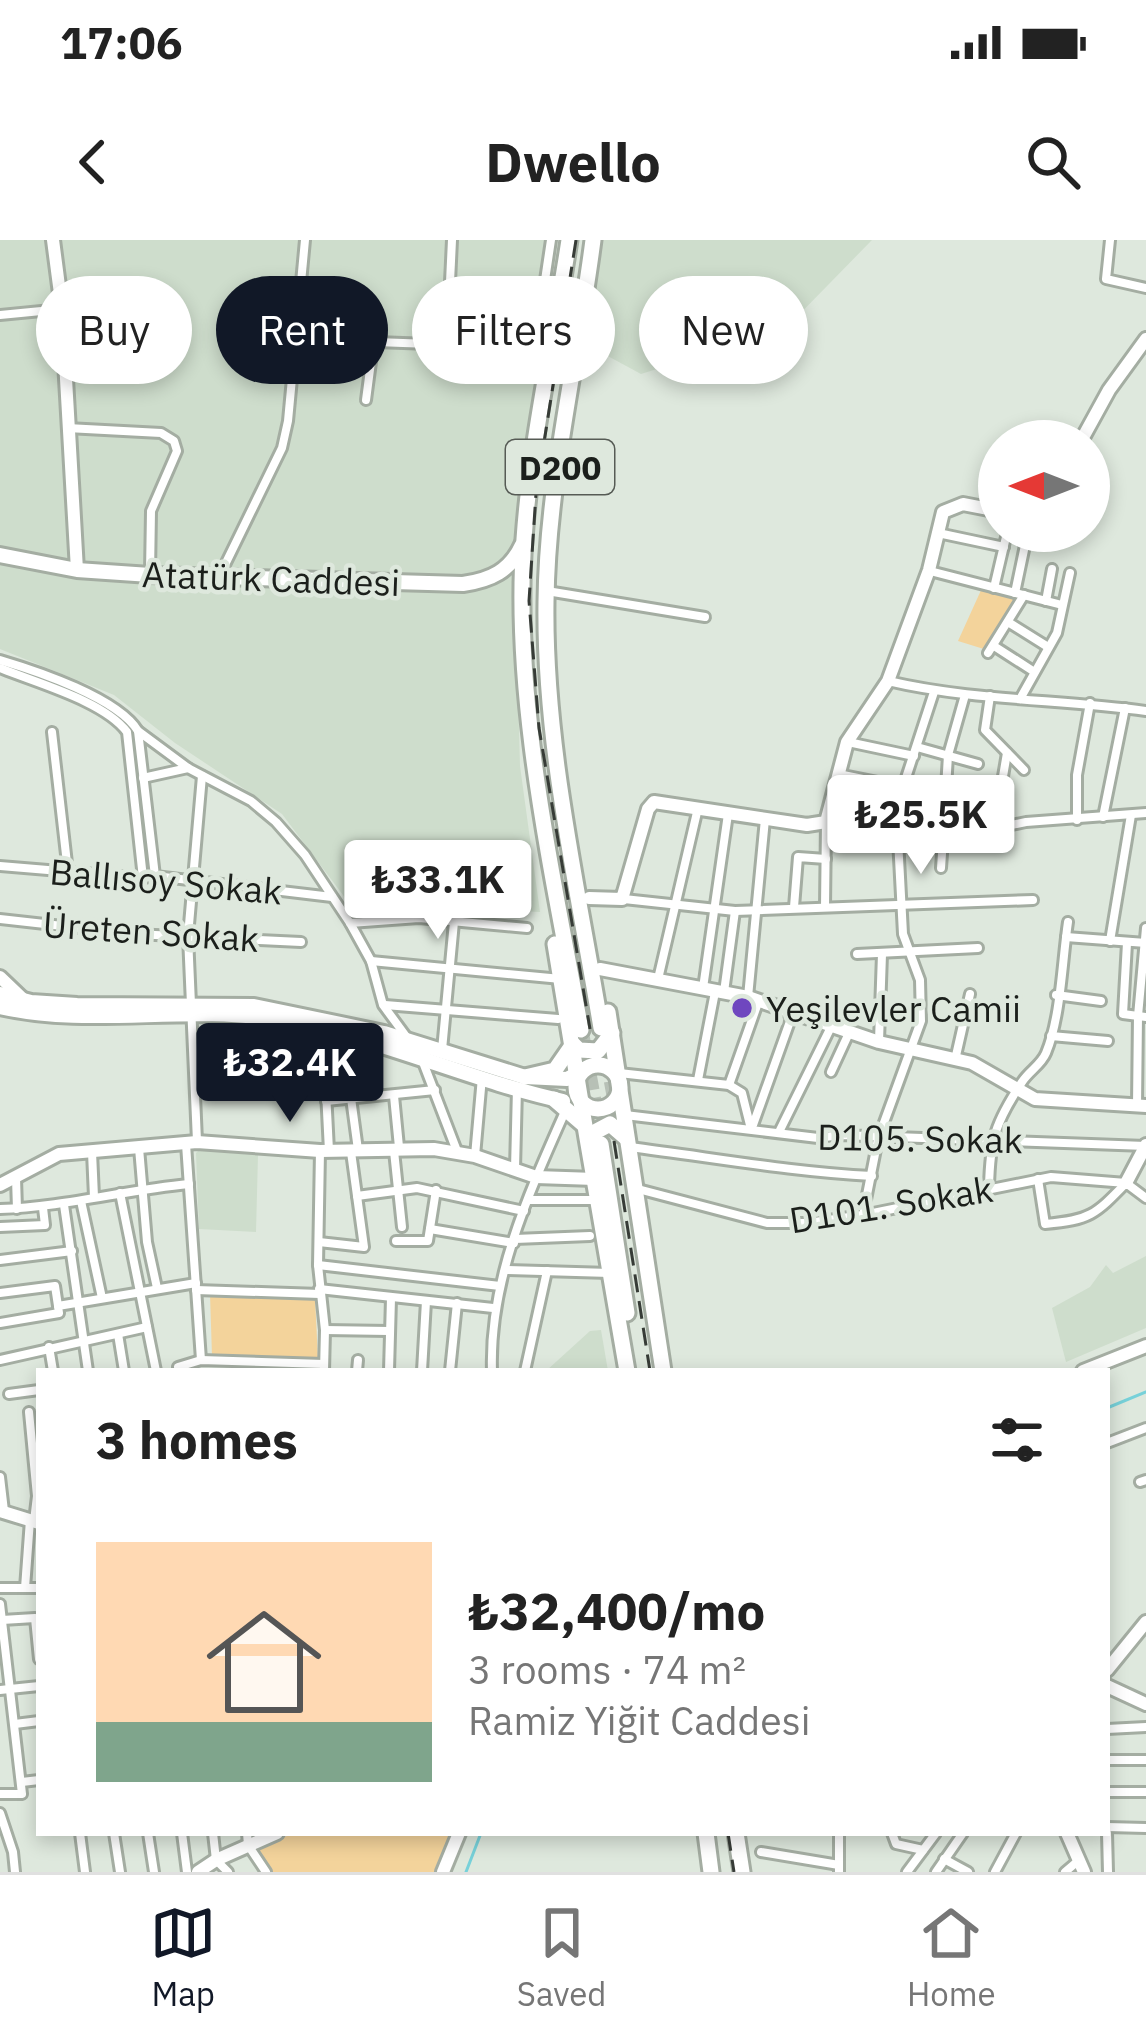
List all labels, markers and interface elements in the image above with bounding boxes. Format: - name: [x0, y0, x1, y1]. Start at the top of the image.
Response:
- text: 17:06: [60, 13, 183, 71]
- text: Dwello: [485, 127, 661, 197]
- icon: back: [60, 129, 126, 195]
- icon: search: [1020, 129, 1086, 195]
- chip: Buy: [36, 276, 192, 384]
- chip: Rent: [216, 276, 388, 384]
- chip: Filters: [412, 276, 615, 384]
- chip: New: [639, 276, 808, 384]
- north arrow: [978, 420, 1110, 552]
- map controls: [978, 420, 1110, 552]
- road number: D200: [506, 440, 614, 494]
- street label: Atatürk Caddesi: [141, 550, 401, 606]
- pin: ₺25.5K: [823, 775, 1019, 877]
- text: ₺25.5K: [854, 788, 988, 839]
- pin: ₺33.1K: [340, 840, 536, 942]
- street label: Ballısoy Sokak: [48, 847, 284, 915]
- text: ₺33.1K: [371, 853, 505, 904]
- street label: Üreten Sokak: [41, 900, 261, 962]
- place label: Yeşilevler Camii: [766, 985, 1021, 1032]
- marker: Yeşilevler Camii: [729, 995, 755, 1021]
- pin: ₺32.4K: [192, 1023, 388, 1125]
- text: ₺32.4K: [223, 1036, 357, 1087]
- street label: D105. Sokak: [817, 1113, 1023, 1163]
- street label: D101. Sokak: [786, 1165, 996, 1243]
- text: 3 homes: [96, 1407, 298, 1473]
- icon: filters: [984, 1407, 1050, 1473]
- text: ₺32,400/mo: [468, 1578, 765, 1644]
- icon: home: [192, 1590, 336, 1734]
- text: 3 rooms · 74 m²: [468, 1644, 746, 1695]
- text: Ramiz Yiğit Caddesi: [468, 1695, 810, 1746]
- tab: Map: [150, 1900, 216, 2015]
- tab: Saved: [517, 1900, 606, 2015]
- tab: Home: [907, 1900, 996, 2015]

